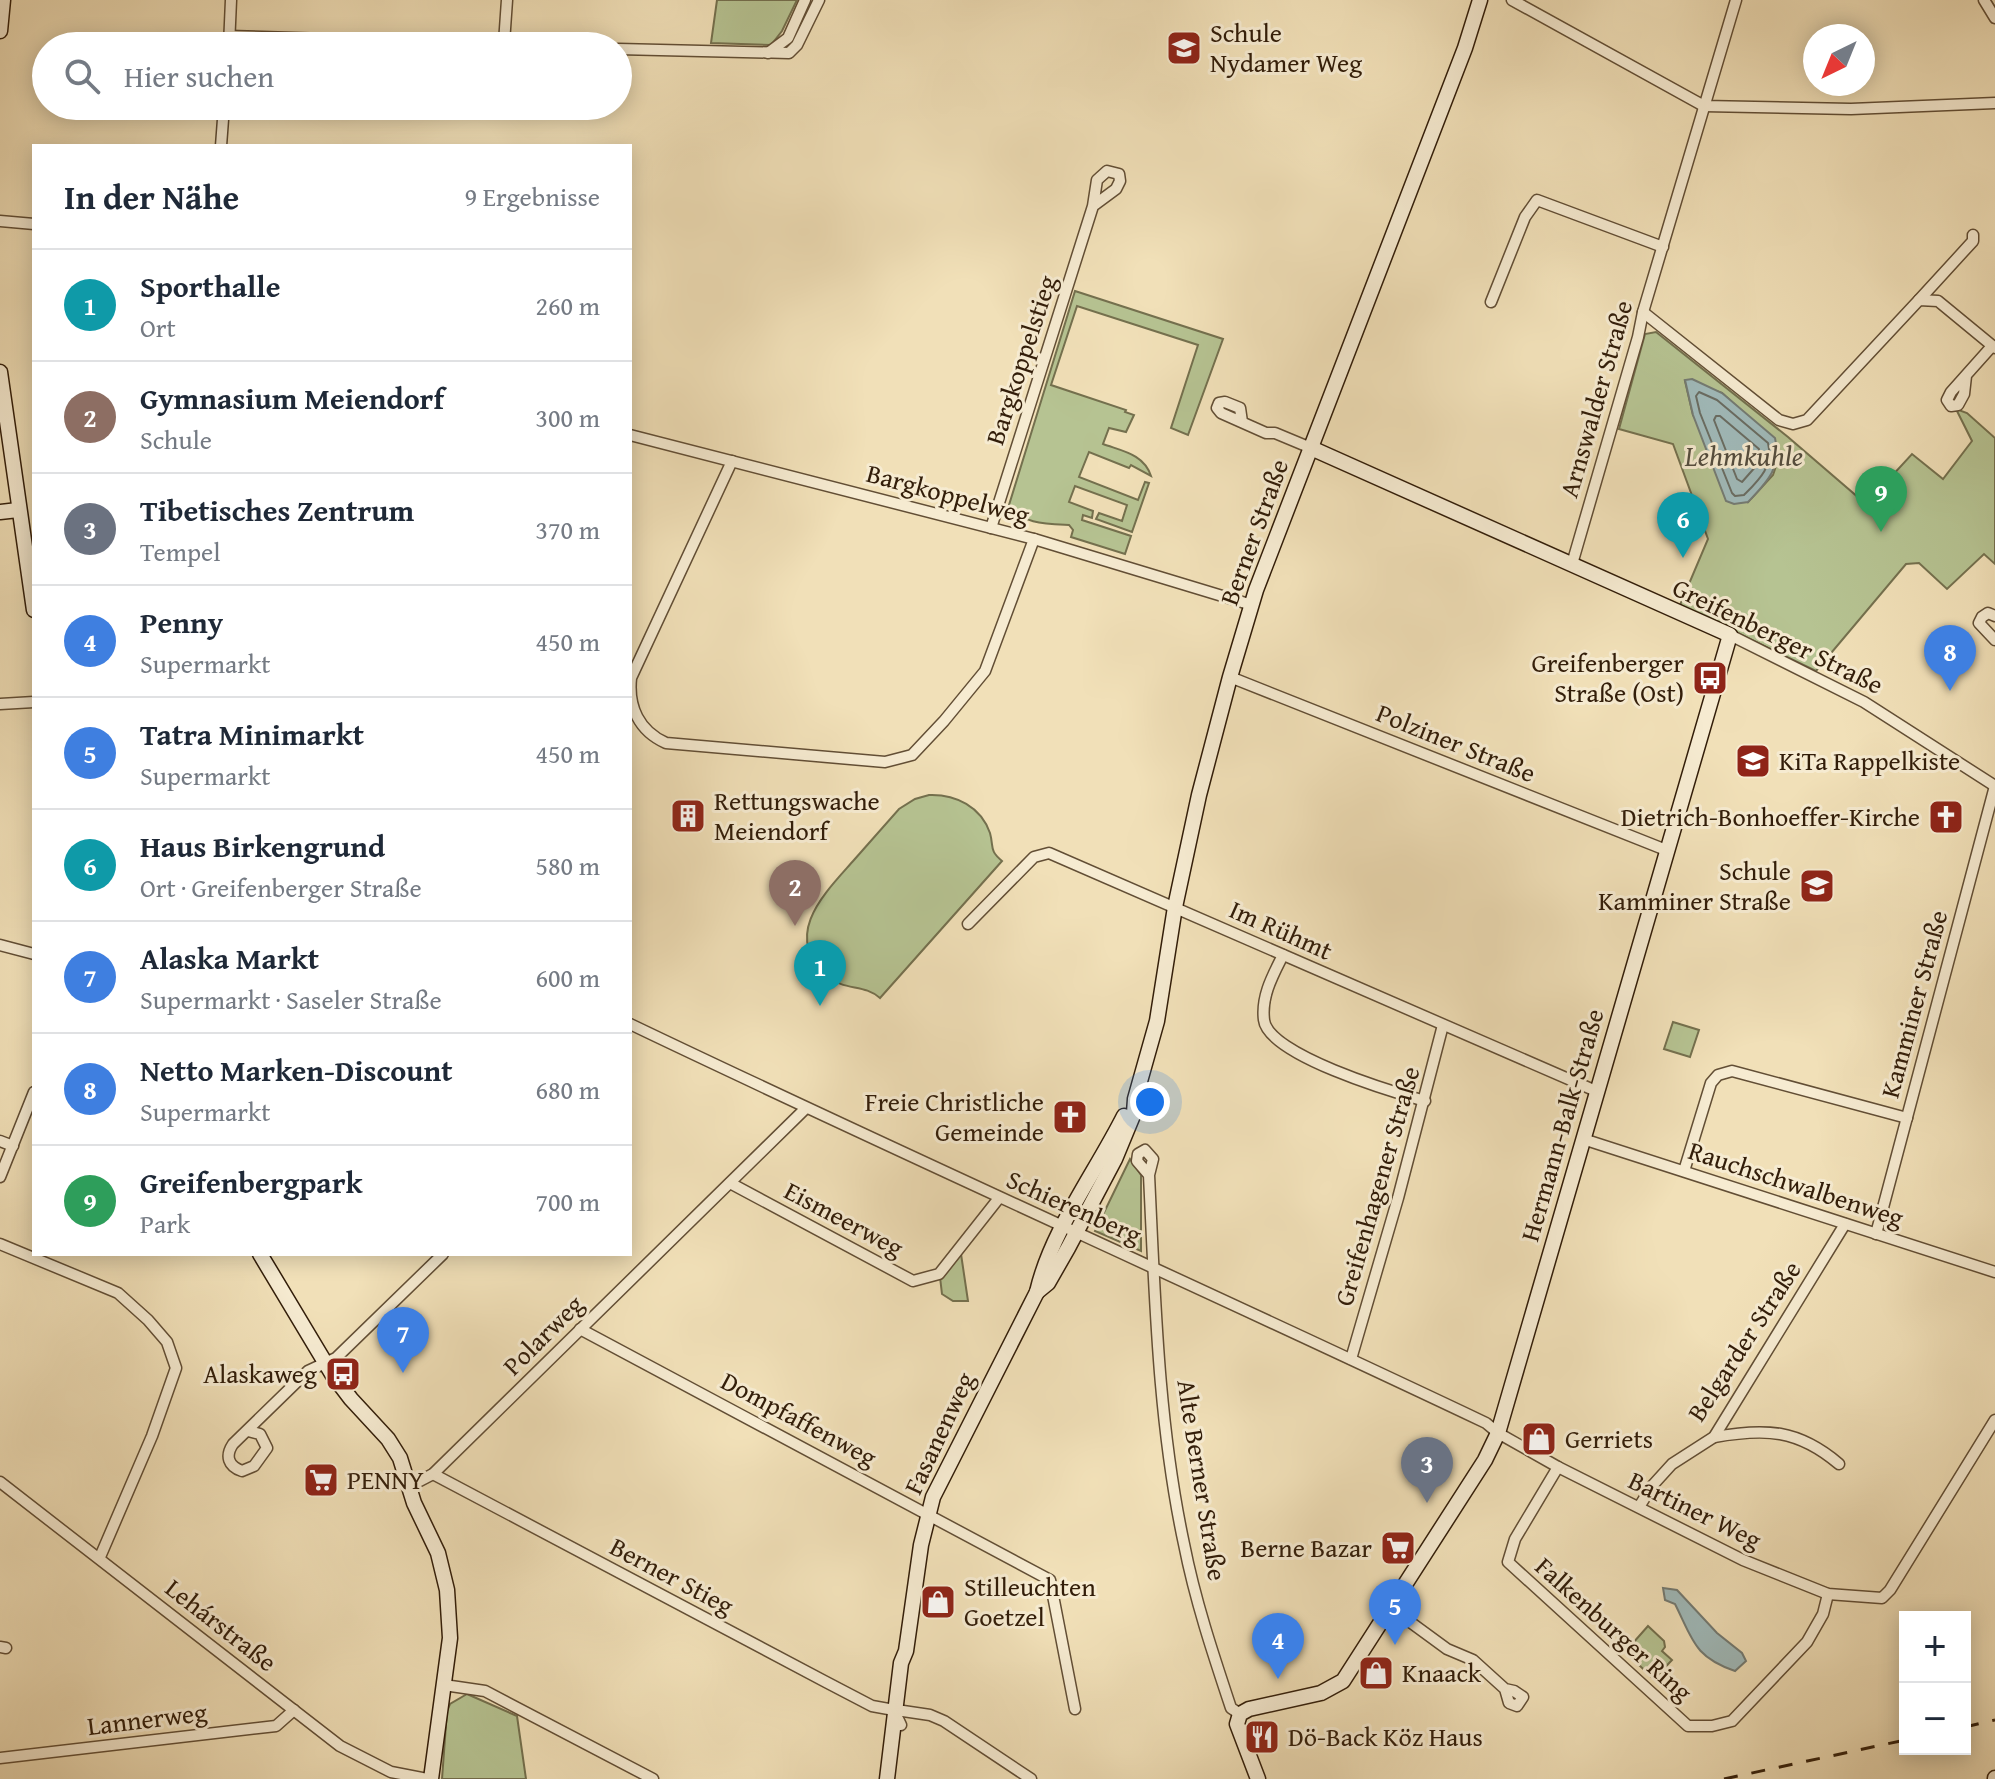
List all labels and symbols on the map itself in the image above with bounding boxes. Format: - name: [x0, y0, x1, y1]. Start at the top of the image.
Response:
- place label: Schule Nydamer Weg: [1210, 13, 1362, 82]
- north arrow: [1803, 24, 1875, 96]
- school or university icon: Schule Nydamer Weg: [1165, 29, 1203, 67]
- street label: Bargkoppelstieg: [975, 270, 1066, 450]
- street label: Arnswalder Straße: [1549, 296, 1642, 502]
- water label: Lehmkuhle: [1684, 435, 1803, 476]
- street label: Bargkoppelweg: [862, 453, 1034, 534]
- street label: Berner Straße: [1209, 453, 1298, 610]
- pin: 9: [1855, 466, 1907, 532]
- pin: 6: [1657, 492, 1709, 558]
- street label: Greifenberger Straße: [1666, 568, 1890, 704]
- pin: 8: [1924, 625, 1976, 691]
- place label: Greifenberger Straße (Ost): [1531, 643, 1684, 712]
- bus stop icon: Greifenberger Straße (Ost): [1691, 659, 1729, 697]
- street label: Polziner Straße: [1371, 693, 1542, 792]
- place label: KiTa Rappelkiste: [1779, 741, 1960, 780]
- school or university icon: KiTa Rappelkiste: [1734, 742, 1772, 780]
- place label: Rettungswache Meiendorf: [714, 781, 880, 850]
- building icon: Rettungswache Meiendorf: [669, 797, 707, 835]
- place label: Dietrich-Bonhoeffer-Kirche: [1621, 797, 1920, 836]
- church icon: Dietrich-Bonhoeffer-Kirche: [1927, 798, 1965, 836]
- place label: Schule Kamminer Straße: [1598, 851, 1791, 920]
- pin: 2: [769, 860, 821, 926]
- school or university icon: Schule Kamminer Straße: [1798, 867, 1836, 905]
- street label: Im Rühmt: [1223, 890, 1339, 970]
- street label: Kamminer Straße: [1870, 906, 1957, 1102]
- pin: 1: [794, 940, 846, 1006]
- street label: Hermann-Balk-Straße: [1510, 1004, 1613, 1246]
- street label: Greifenhagener Straße: [1324, 1061, 1429, 1310]
- place label: Freie Christliche Gemeinde: [865, 1082, 1044, 1151]
- your location: [1130, 1082, 1170, 1122]
- church icon: Freie Christliche Gemeinde: [1051, 1098, 1089, 1136]
- street label: Rauchschwalbenweg: [1684, 1130, 1909, 1237]
- street label: Schierenberg: [1000, 1159, 1148, 1254]
- street label: Eismeerweg: [778, 1171, 911, 1266]
- street label: Belgarder Straße: [1677, 1253, 1810, 1429]
- street label: Polarweg: [493, 1285, 592, 1384]
- pin: 7: [377, 1307, 429, 1373]
- place label: Alaskaweg: [203, 1354, 317, 1393]
- bus stop icon: Alaskaweg: [324, 1355, 362, 1393]
- street label: Dompfaffenweg: [714, 1361, 884, 1476]
- street label: Fasanenweg: [893, 1365, 984, 1500]
- street label: Alte Berner Straße: [1167, 1377, 1238, 1583]
- place label: Gerriets: [1565, 1419, 1653, 1458]
- shop icon: Gerriets: [1520, 1420, 1558, 1458]
- pin: 3: [1401, 1437, 1453, 1503]
- place label: PENNY: [347, 1460, 424, 1499]
- supermarket icon: PENNY: [302, 1461, 340, 1499]
- street label: Bartiner Weg: [1622, 1461, 1768, 1559]
- street label: Berner Stieg: [603, 1527, 741, 1625]
- place label: Berne Bazar: [1240, 1528, 1372, 1567]
- supermarket icon: Berne Bazar: [1379, 1529, 1417, 1567]
- street label: Falkenburger Ring: [1527, 1547, 1702, 1710]
- place label: Stilleuchten Goetzel: [964, 1567, 1096, 1636]
- street label: Lehárstraße: [157, 1569, 285, 1681]
- pin: 5: [1369, 1579, 1421, 1645]
- shop icon: Stilleuchten Goetzel: [919, 1583, 957, 1621]
- pin: 4: [1252, 1613, 1304, 1679]
- place label: Knaack: [1402, 1653, 1482, 1692]
- shop icon: Knaack: [1357, 1654, 1395, 1692]
- street label: Lannerweg: [85, 1692, 209, 1745]
- place label: Dö-Back Köz Haus: [1288, 1717, 1483, 1756]
- restaurant icon: Dö-Back Köz Haus: [1243, 1718, 1281, 1756]

